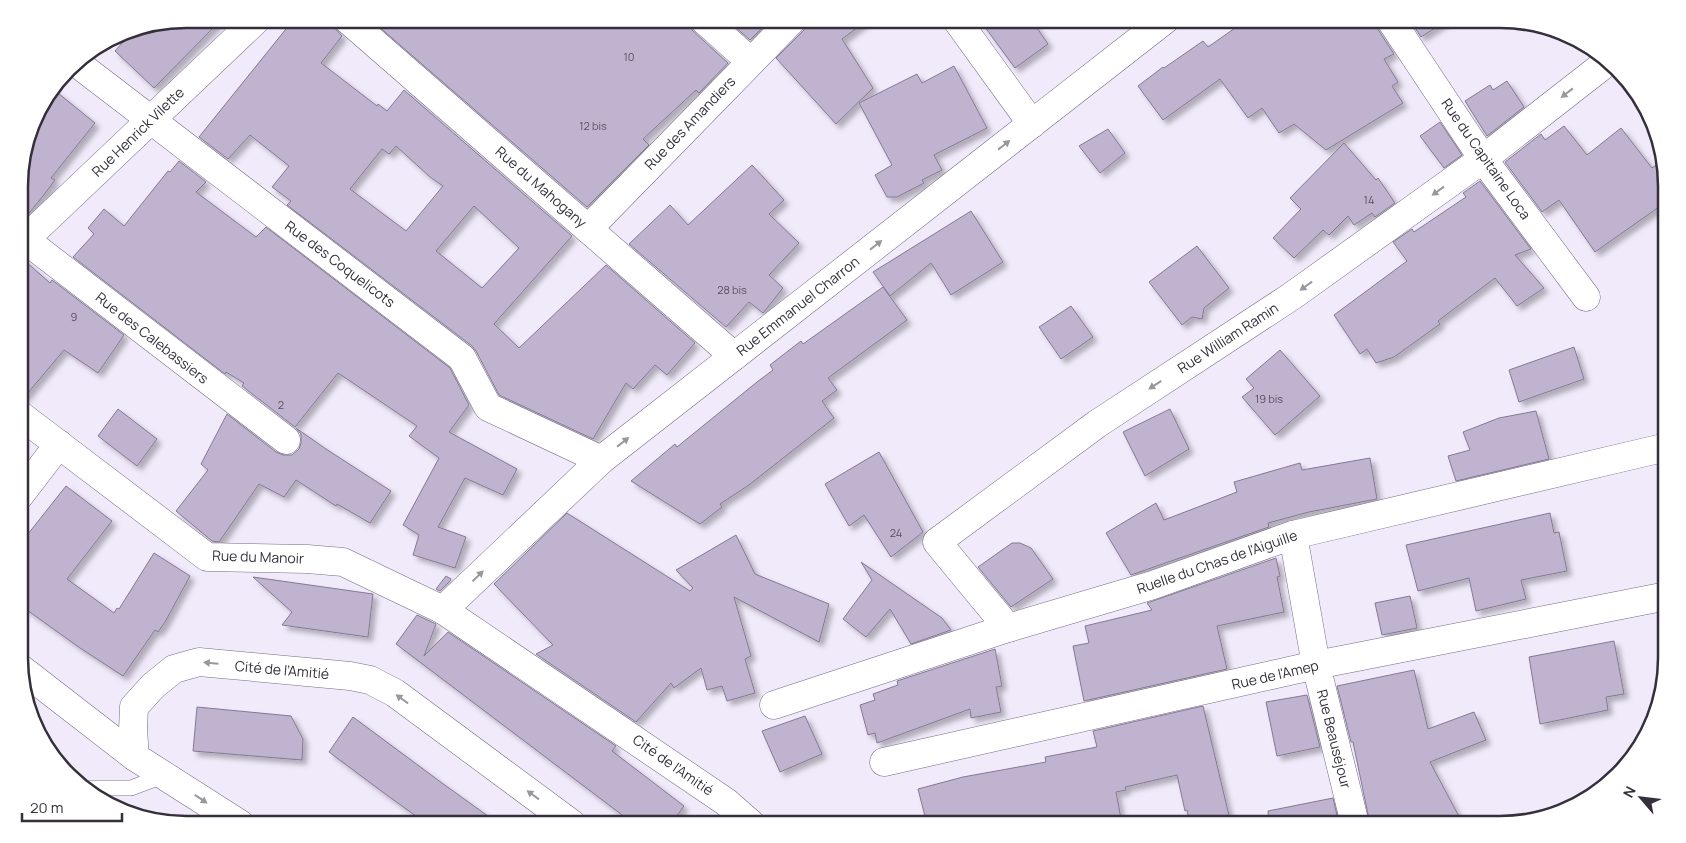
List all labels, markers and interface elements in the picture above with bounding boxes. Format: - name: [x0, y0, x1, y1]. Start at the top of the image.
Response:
- house number: 10: [623, 49, 635, 64]
- street label: Rue des Amandiers: [640, 72, 739, 174]
- street label: Rue Henrick Vilette: [87, 83, 188, 181]
- one-way arrow: [1561, 88, 1574, 99]
- street label: Rue du Capitaine Loca: [1437, 94, 1535, 223]
- house number: 12 bis: [579, 118, 607, 133]
- one-way arrow: [997, 140, 1010, 151]
- street label: Rue du Mahogany: [492, 142, 591, 232]
- one-way arrow: [1431, 186, 1445, 196]
- house number: 14: [1364, 192, 1374, 207]
- street label: Rue des Coquelicots: [281, 216, 399, 311]
- one-way arrow: [869, 240, 882, 251]
- street label: Rue Emmanuel Charron: [732, 252, 863, 360]
- one-way arrow: [1299, 281, 1313, 291]
- house number: 28 bis: [717, 282, 747, 297]
- street label: Rue des Calebassiers: [92, 288, 213, 388]
- street label: Rue William Ramin: [1174, 298, 1282, 377]
- house number: 9: [71, 309, 78, 324]
- one-way arrow: [1149, 380, 1162, 390]
- house number: 19 bis: [1255, 391, 1283, 406]
- house number: 2: [278, 397, 284, 412]
- one-way arrow: [616, 437, 630, 447]
- house number: 24: [890, 525, 902, 540]
- street label: Ruelle du Chas de l'Aiguille: [1134, 525, 1300, 598]
- street label: Rue du Manoir: [212, 545, 304, 568]
- one-way arrow: [472, 570, 484, 582]
- street label: Rue de l'Amep: [1230, 655, 1320, 694]
- street label: Cité de l’Amitié: [234, 656, 330, 683]
- one-way arrow: [203, 659, 219, 667]
- street label: Rue Beauséjour: [1313, 687, 1356, 790]
- one-way arrow: [396, 693, 409, 704]
- street label: Cité de l’Amitié: [629, 730, 717, 799]
- north arrow: [1616, 773, 1666, 823]
- text: N: [1618, 783, 1640, 801]
- scale bar: [22, 790, 122, 822]
- one-way arrow: [526, 790, 540, 800]
- one-way arrow: [195, 795, 208, 804]
- text: 20 m: [30, 797, 63, 818]

